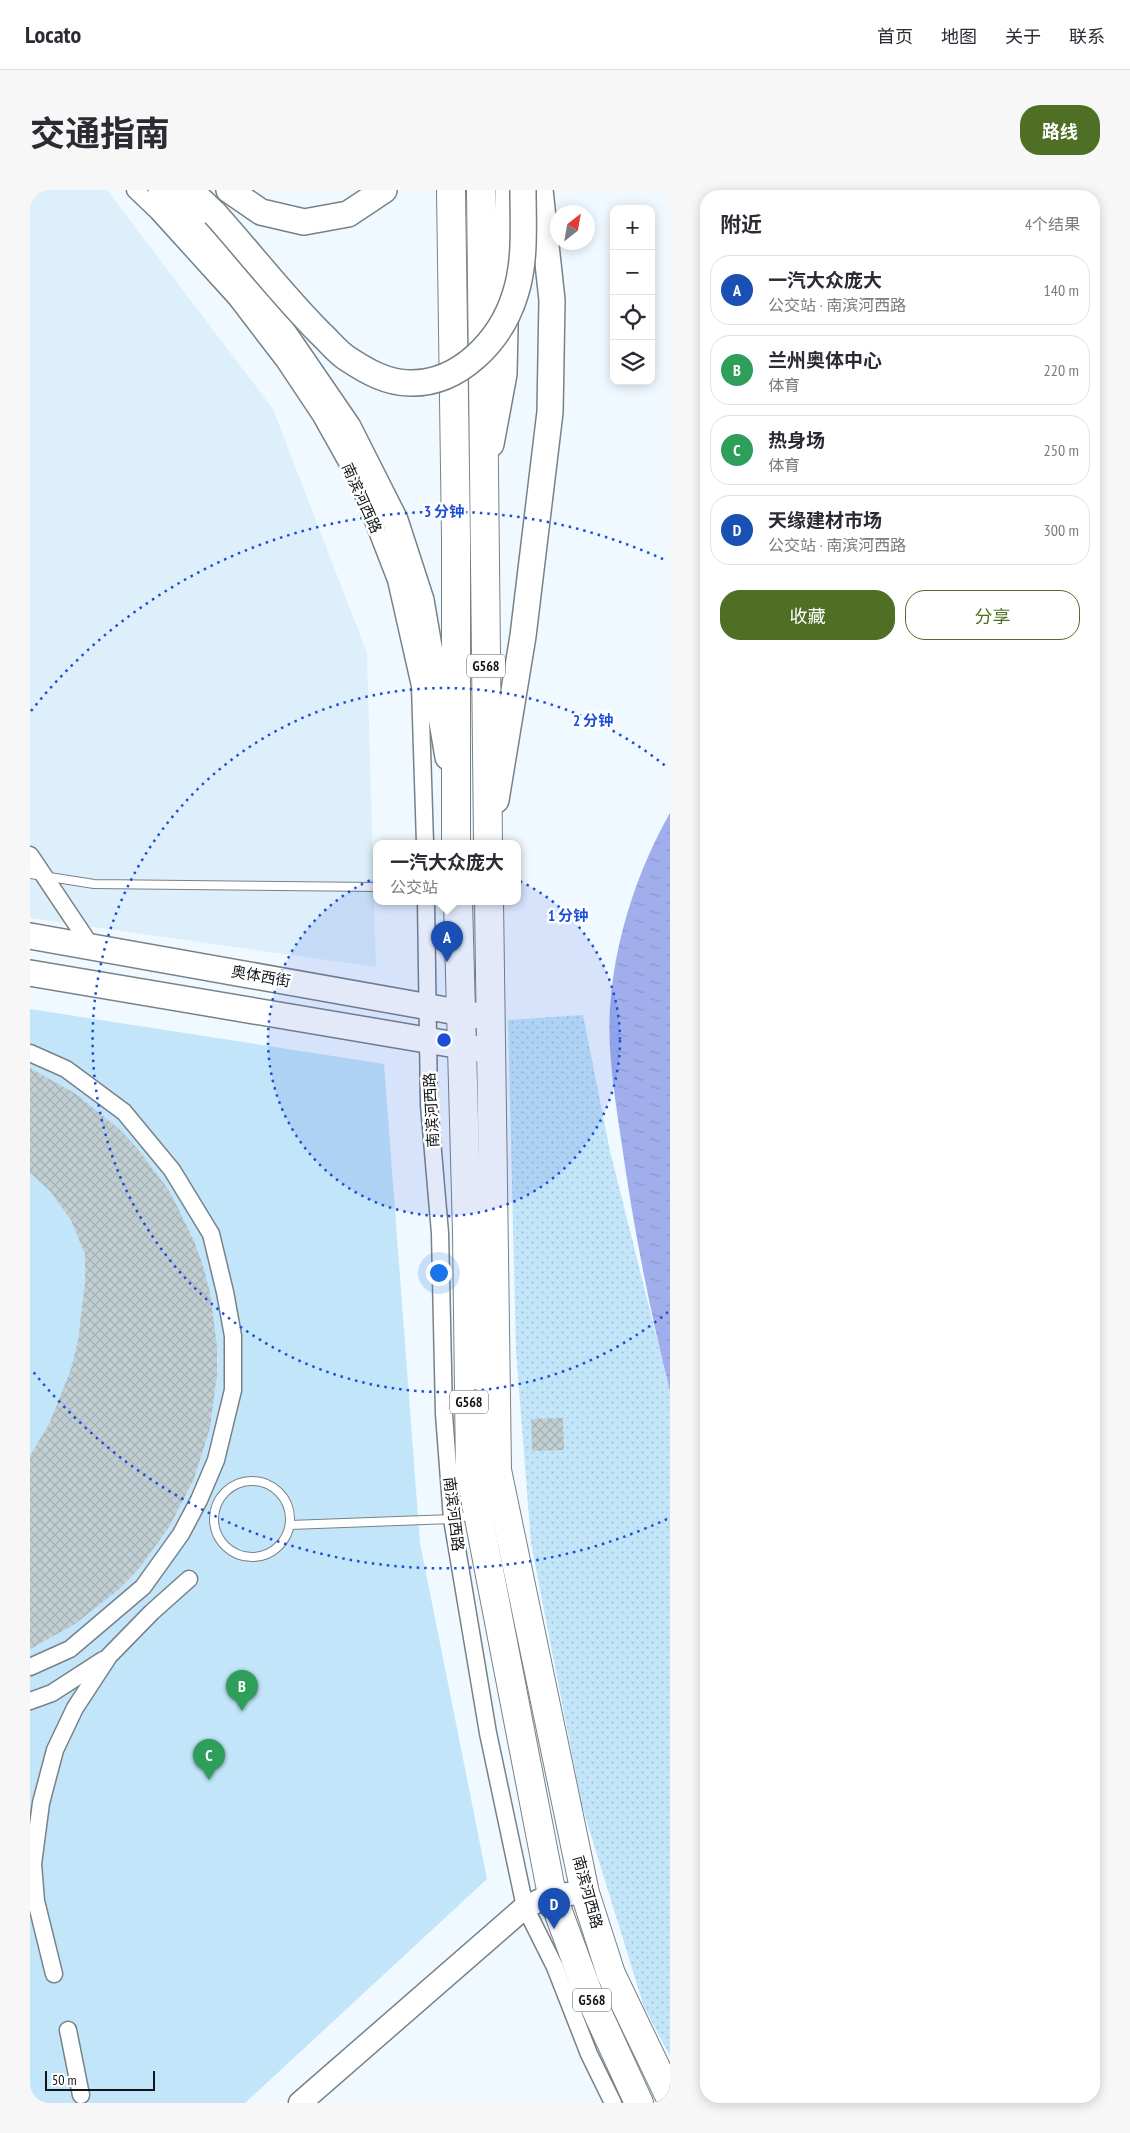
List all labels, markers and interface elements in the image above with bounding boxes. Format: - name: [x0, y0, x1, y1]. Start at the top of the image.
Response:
- text: Locato: [25, 19, 81, 50]
- text: 首页: [877, 25, 913, 48]
- text: 地图: [941, 25, 977, 48]
- text: 关于: [1005, 25, 1041, 48]
- text: 联系: [1069, 25, 1105, 48]
- button: 路线: [1020, 105, 1100, 155]
- text: 交通指南: [30, 110, 170, 156]
- north arrow: [550, 205, 595, 250]
- map controls: [610, 205, 655, 385]
- button: +: [610, 205, 655, 250]
- text: 附近: [720, 211, 762, 238]
- text: 4个结果: [1025, 214, 1080, 234]
- button: −: [610, 250, 655, 295]
- text: 一汽大众庞大: [768, 268, 882, 292]
- text: A: [733, 280, 741, 300]
- text: 140 m: [1044, 280, 1079, 300]
- button: locate: [610, 295, 655, 340]
- text: 公交站 · 南滨河西路: [768, 295, 906, 315]
- button: layers: [610, 340, 655, 385]
- text: 兰州奥体中心: [768, 348, 882, 372]
- text: B: [733, 360, 741, 380]
- text: 220 m: [1044, 360, 1079, 380]
- text: 体育: [768, 375, 800, 395]
- text: 热身场: [768, 428, 825, 452]
- text: C: [733, 440, 741, 460]
- text: 250 m: [1044, 440, 1079, 460]
- text: 体育: [768, 455, 800, 475]
- street label: 南滨河西路: [338, 460, 386, 536]
- text: 3 分钟: [424, 502, 464, 521]
- text: 天缘建材市场: [768, 508, 882, 532]
- text: D: [733, 520, 741, 540]
- text: 300 m: [1044, 520, 1079, 540]
- text: 公交站 · 南滨河西路: [768, 535, 906, 555]
- button: 收藏: [720, 590, 895, 640]
- button: 分享: [905, 590, 1080, 640]
- road number: G568: [467, 654, 505, 678]
- text: 2 分钟: [573, 711, 613, 730]
- popup: [373, 840, 521, 905]
- text: 一汽大众庞大: [390, 850, 504, 874]
- text: 公交站: [390, 877, 438, 897]
- text: 1 分钟: [548, 906, 588, 925]
- pin: A: [431, 921, 463, 962]
- street label: 奥体西街: [230, 961, 292, 991]
- centre of rings: [435, 1031, 453, 1049]
- street label: 南滨河西路: [420, 1072, 442, 1148]
- your location: [426, 1260, 452, 1286]
- road number: G568: [450, 1390, 488, 1414]
- street label: 南滨河西路: [440, 1476, 468, 1552]
- pin: B: [226, 1670, 258, 1711]
- pin: C: [193, 1739, 225, 1780]
- street label: 南滨河西路: [569, 1853, 607, 1931]
- pin: D: [538, 1888, 570, 1929]
- road number: G568: [573, 1988, 611, 2012]
- scale bar: [45, 2068, 155, 2091]
- text: 50 m: [52, 2071, 77, 2089]

